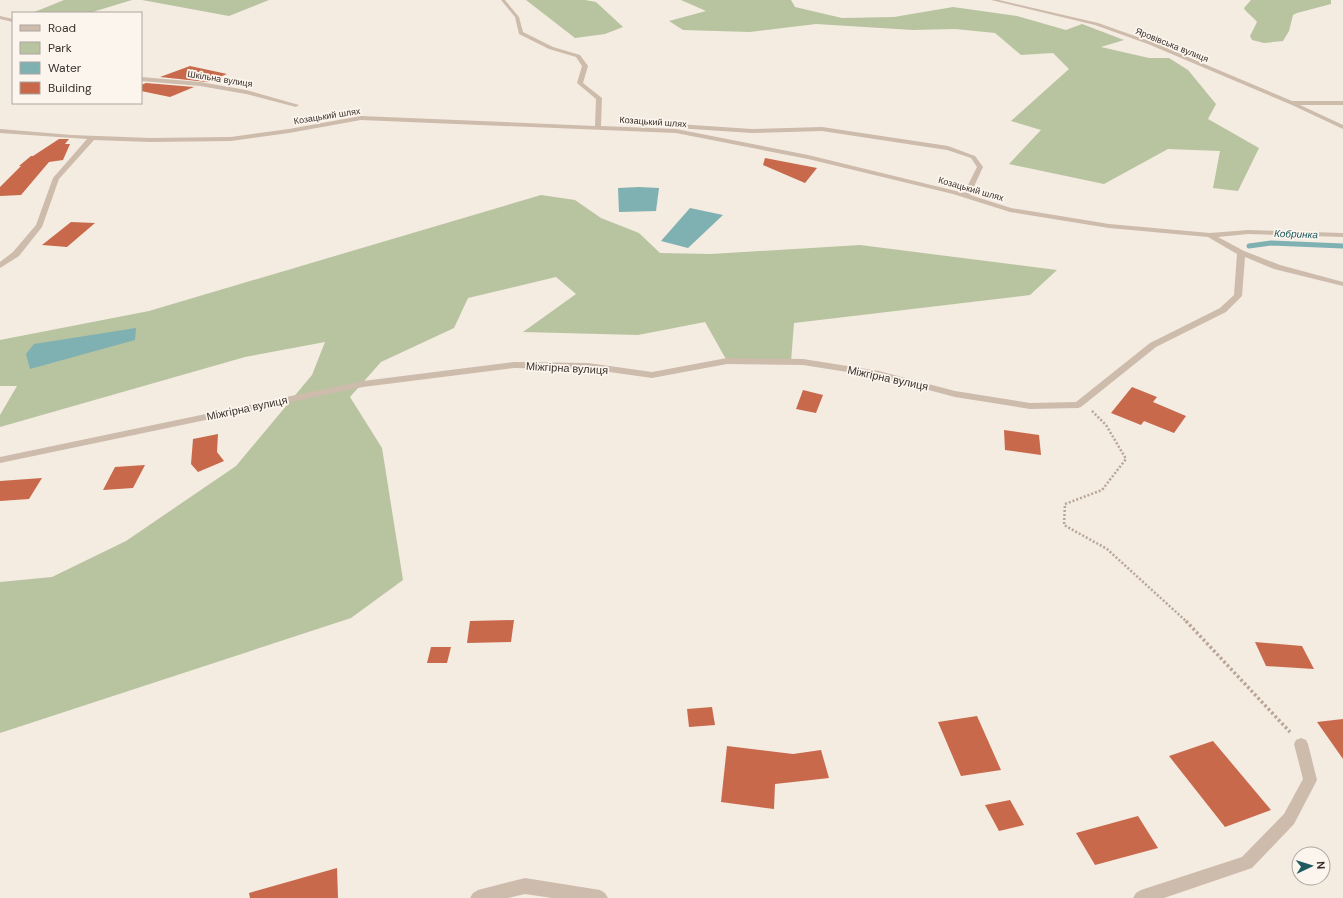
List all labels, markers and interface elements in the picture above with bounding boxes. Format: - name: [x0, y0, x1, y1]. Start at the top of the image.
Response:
- legend: [12, 12, 142, 104]
- text: Road: [48, 20, 76, 36]
- street label: Яровівська вулиця: [1134, 25, 1210, 65]
- text: Park: [48, 40, 72, 56]
- text: Water: [48, 60, 82, 76]
- street label: Шкільна вулиця: [187, 68, 253, 90]
- text: Building: [48, 80, 92, 96]
- street label: Козацький шлях: [293, 105, 362, 127]
- street label: Козацький шлях: [619, 114, 688, 130]
- street label: Козацький шлях: [937, 174, 1006, 204]
- water label: Кобринка: [1274, 227, 1319, 241]
- street label: Міжгірна вулиця: [526, 359, 609, 377]
- street label: Міжгірна вулиця: [846, 363, 930, 393]
- street label: Міжгірна вулиця: [205, 393, 289, 423]
- north arrow: [1291, 846, 1331, 886]
- text: N: [1314, 861, 1328, 870]

